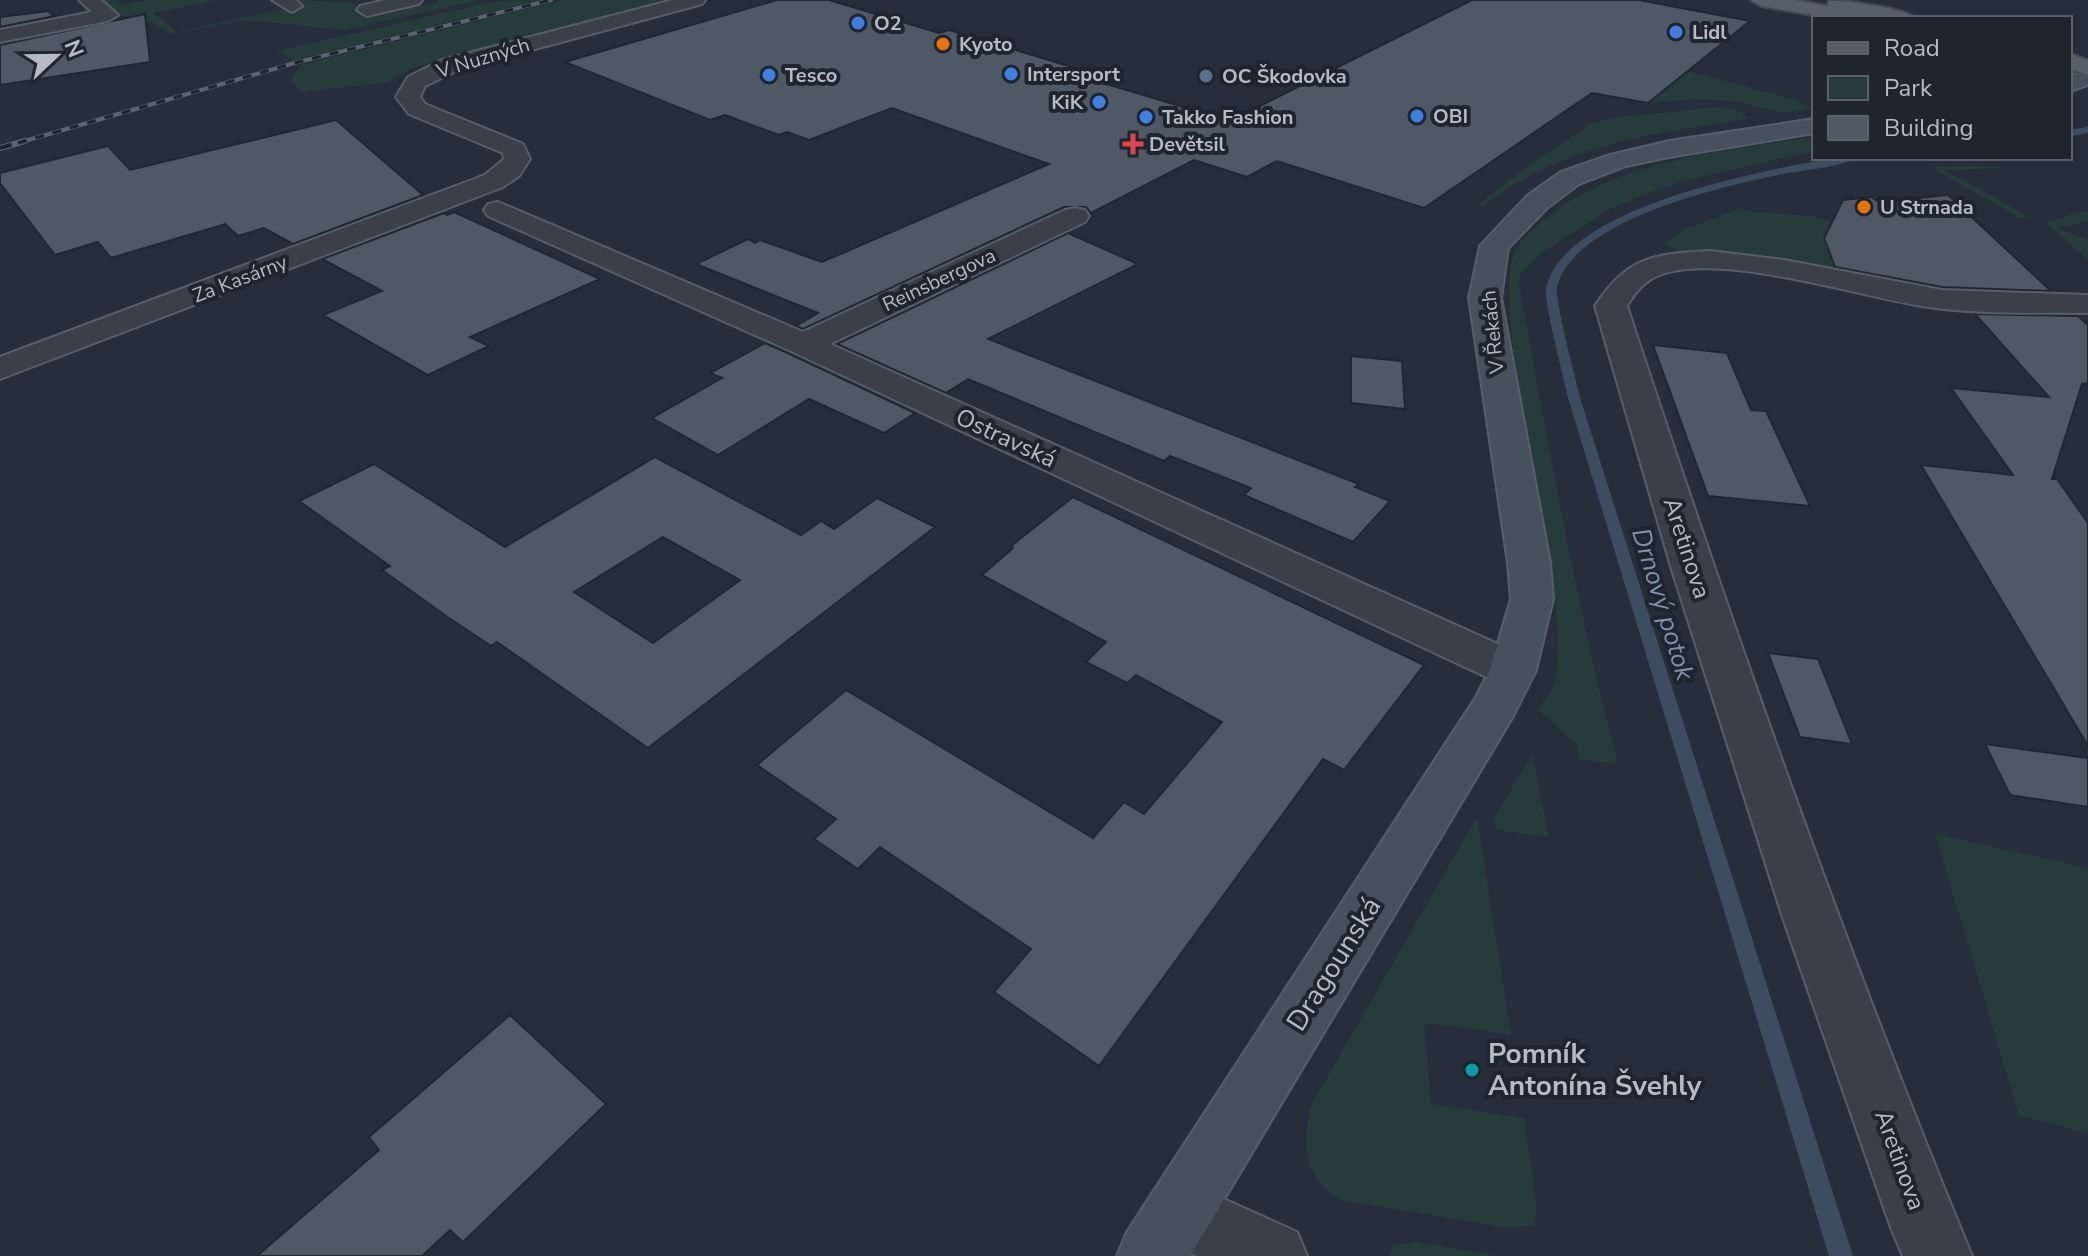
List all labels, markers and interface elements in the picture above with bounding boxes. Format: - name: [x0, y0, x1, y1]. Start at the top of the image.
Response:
- place label: O2: [874, 10, 902, 37]
- marker: O2: [849, 14, 867, 32]
- north arrow: [16, 16, 96, 96]
- legend: [1812, 16, 2072, 160]
- place label: Lidl: [1692, 19, 1727, 46]
- marker: Lidl: [1667, 23, 1685, 41]
- street label: V Nuzných: [432, 31, 533, 85]
- place label: Kyoto: [959, 31, 1013, 58]
- text: Road: [1884, 32, 1940, 64]
- marker: Kyoto: [934, 35, 952, 53]
- text: N: [57, 36, 91, 62]
- place label: Intersport: [1027, 61, 1120, 88]
- place label: Tesco: [785, 62, 837, 89]
- place label: OC Škodovka: [1222, 63, 1347, 90]
- marker: Intersport: [1002, 65, 1020, 83]
- marker: Tesco: [760, 66, 778, 84]
- marker: OC Škodovka: [1197, 67, 1215, 85]
- text: Park: [1884, 72, 1933, 104]
- place label: KiK: [1051, 89, 1084, 116]
- marker: KiK: [1090, 93, 1108, 111]
- place label: OBI: [1433, 103, 1468, 130]
- place label: Takko Fashion: [1162, 104, 1294, 131]
- marker: OBI: [1408, 107, 1426, 125]
- marker: Takko Fashion: [1137, 108, 1155, 126]
- text: Building: [1884, 112, 1974, 144]
- place label: Devětsil: [1149, 131, 1226, 158]
- marker: Devětsil: [1124, 135, 1142, 153]
- place label: U Strnada: [1880, 194, 1974, 221]
- marker: U Strnada: [1855, 198, 1873, 216]
- street label: Reinsbergova: [878, 242, 1000, 318]
- street label: Za Kasárny: [189, 248, 292, 309]
- street label: V Řekách: [1475, 289, 1511, 376]
- street label: Ostravská: [950, 401, 1062, 475]
- street label: Aretinova: [1656, 493, 1718, 603]
- water label: Drnový potok: [1623, 524, 1703, 685]
- street label: Dragounská: [1278, 890, 1390, 1038]
- place label: Pomník Antonína Švehly: [1488, 1035, 1702, 1105]
- marker: Pomník Antonína Švehly: [1463, 1061, 1481, 1079]
- street label: Aretinova: [1867, 1106, 1933, 1214]

